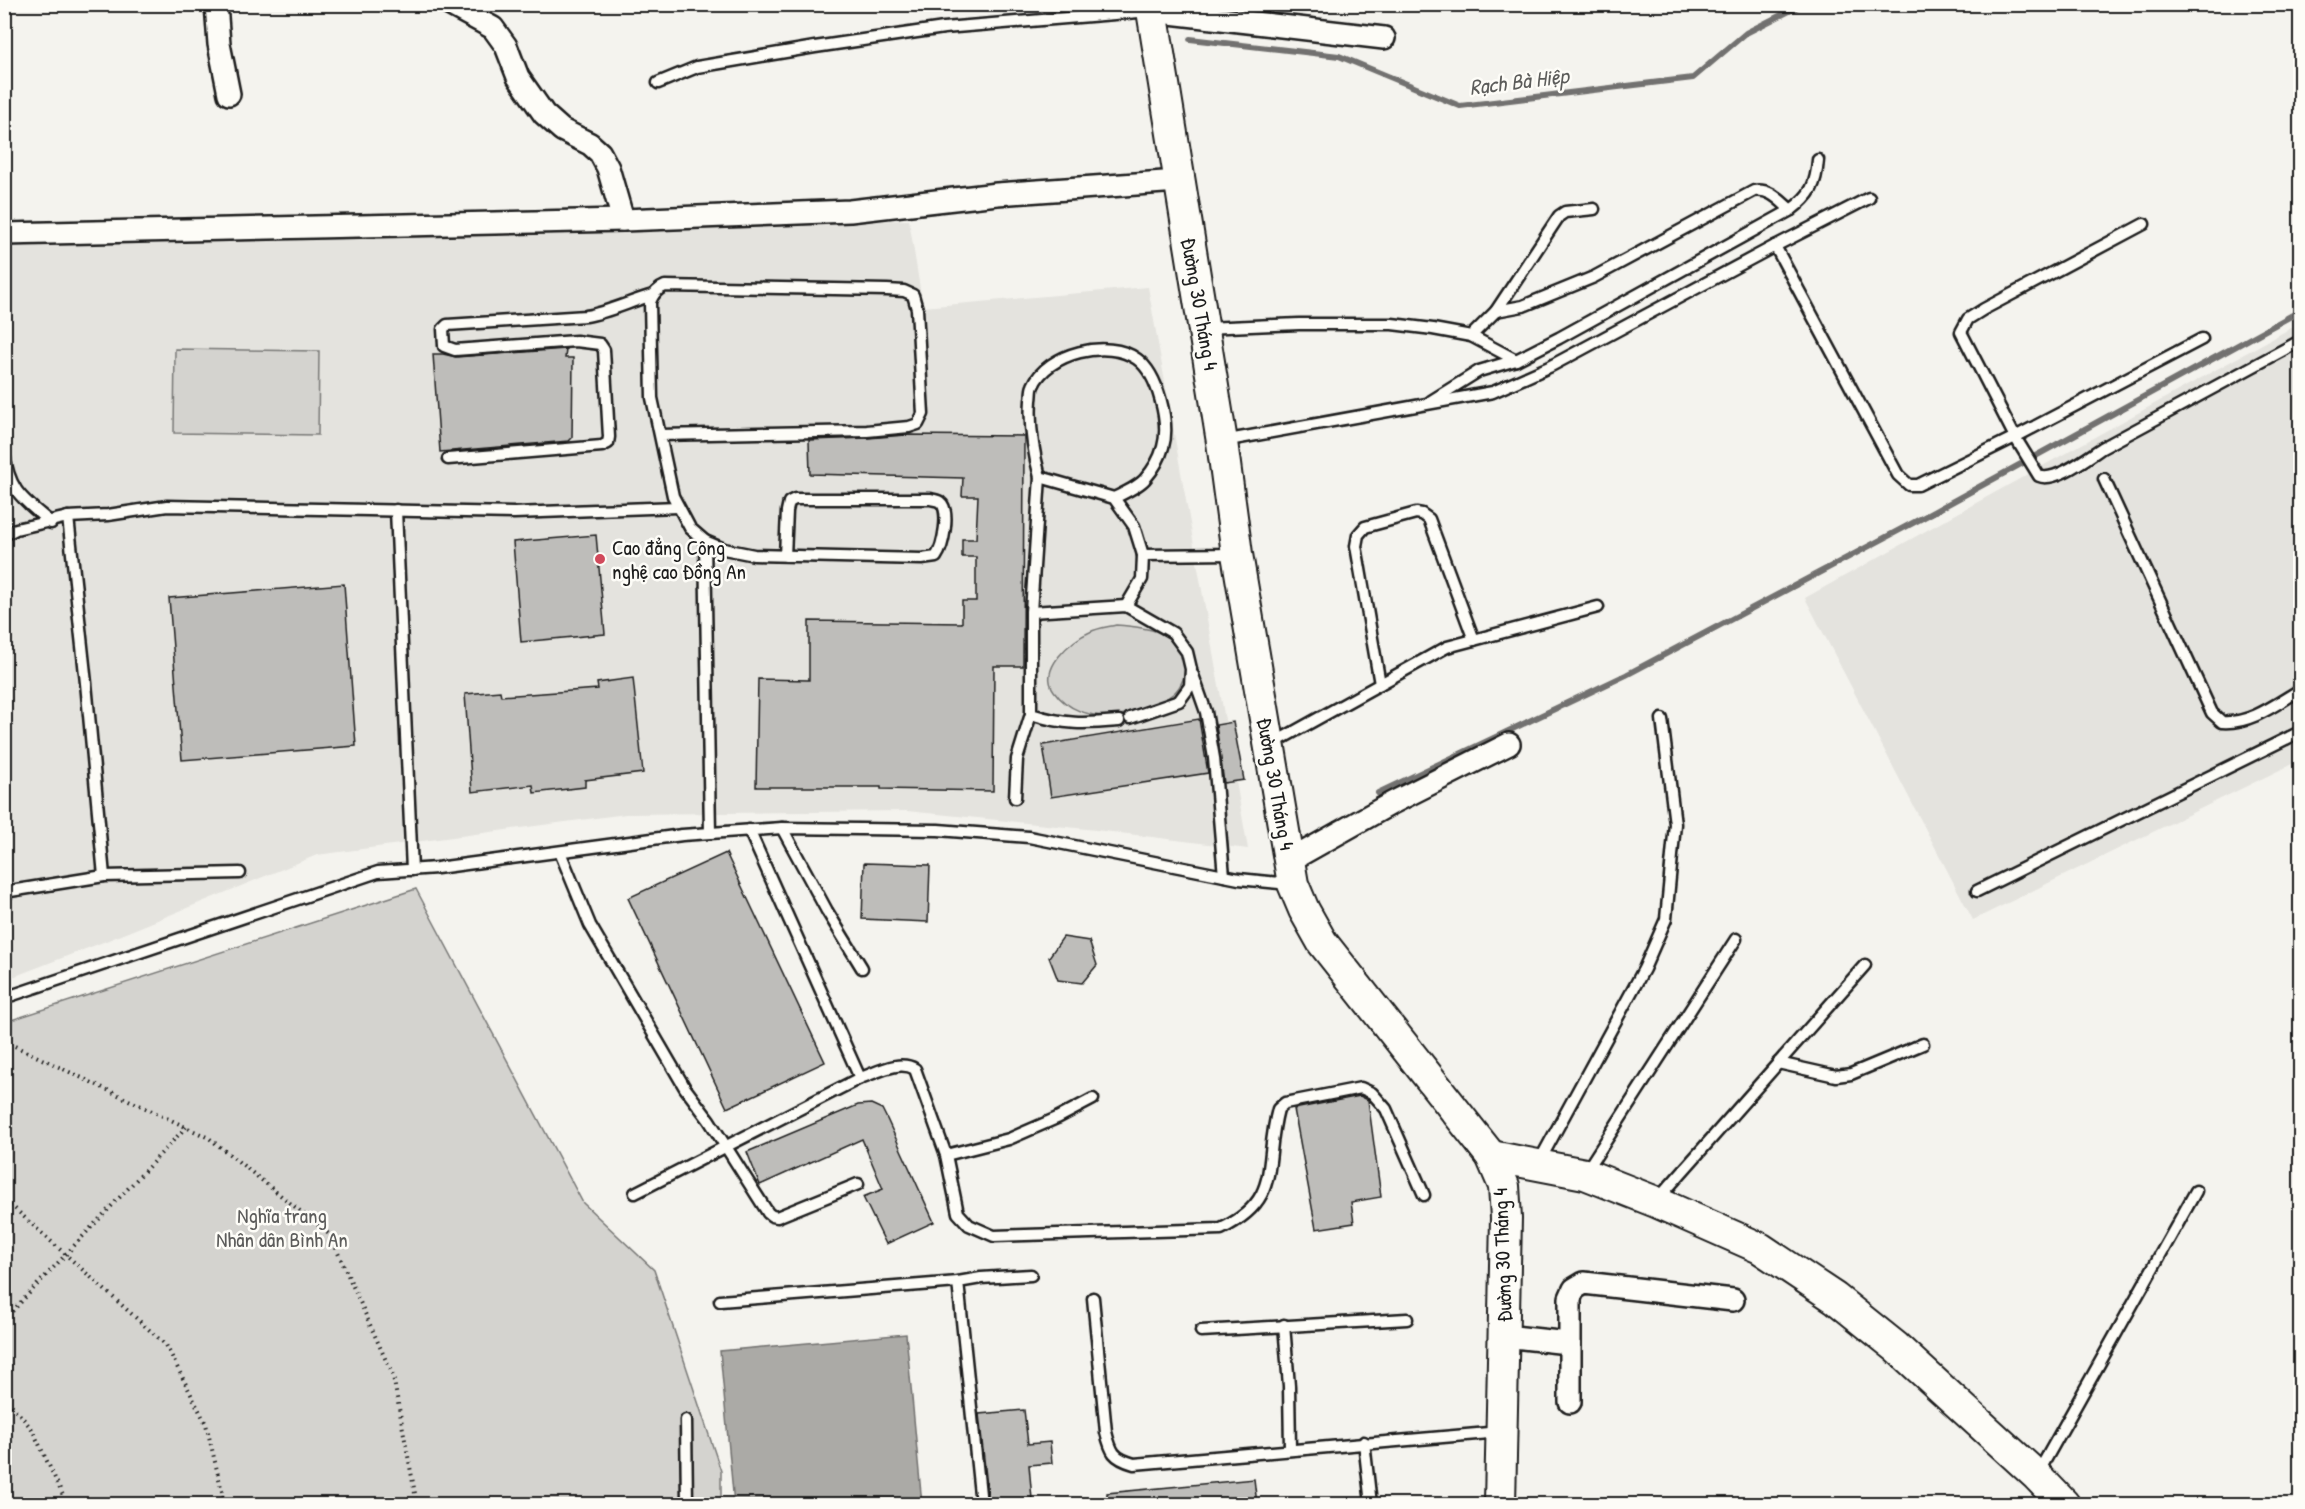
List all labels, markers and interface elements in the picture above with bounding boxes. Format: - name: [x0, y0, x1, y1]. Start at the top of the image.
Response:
- water label: Rạch Bà Hiệp: [1468, 60, 1572, 102]
- street label: Đường 30 Tháng 4: [1174, 235, 1226, 373]
- place label: Cao đẳng Công nghệ cao Đồng An: [612, 533, 746, 586]
- marker: Cao đẳng Công nghệ cao Đồng An: [593, 552, 607, 566]
- street label: Đường 30 Tháng 4: [1250, 715, 1302, 853]
- street label: Đường 30 Tháng 4: [1485, 1187, 1519, 1323]
- park label: Nghĩa trang Nhân dân Bình An: [216, 1201, 348, 1254]

